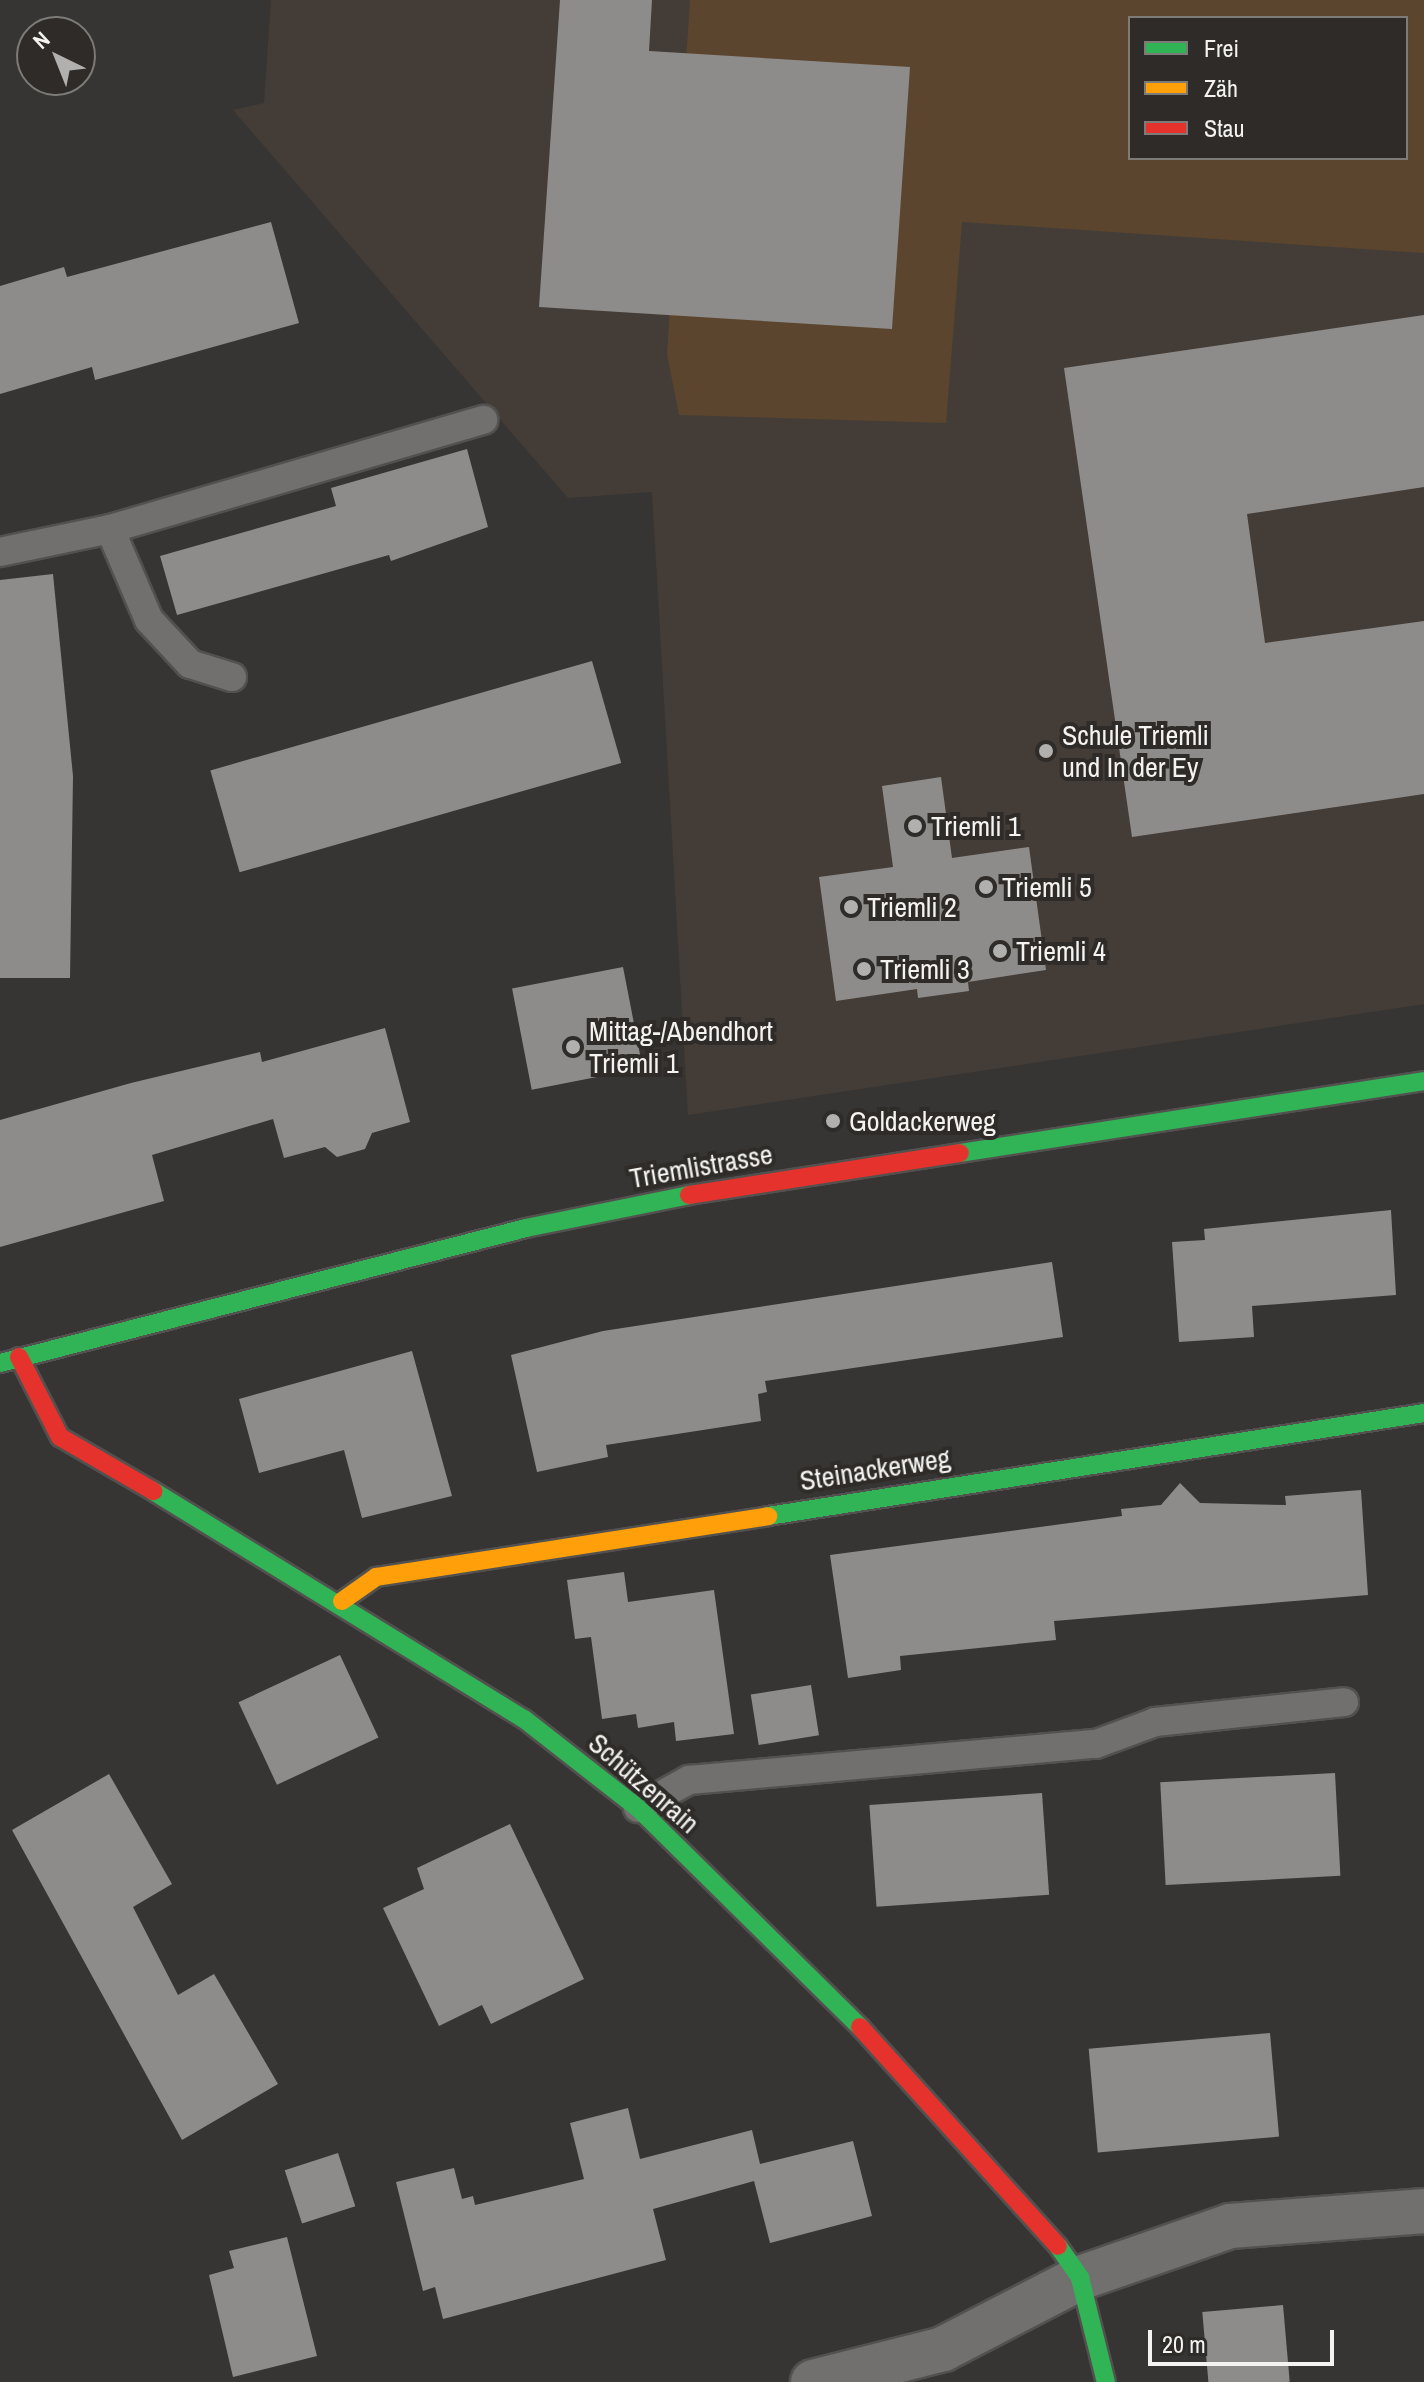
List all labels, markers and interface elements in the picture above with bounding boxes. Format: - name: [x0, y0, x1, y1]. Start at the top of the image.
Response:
- north arrow: [16, 16, 96, 96]
- legend: [1128, 16, 1408, 160]
- text: N: [26, 24, 56, 55]
- text: Frei: [1204, 32, 1239, 64]
- text: Zäh: [1204, 72, 1238, 104]
- text: Stau: [1204, 112, 1245, 144]
- place label: Schule Triemli und In der Ey: [1062, 718, 1209, 784]
- marker: Schule Triemli und In der Ey: [1037, 742, 1055, 760]
- place label: Triemli 1: [931, 809, 1021, 843]
- marker: Triemli 1: [906, 817, 924, 835]
- place label: Triemli 5: [1002, 870, 1092, 904]
- marker: Triemli 5: [977, 878, 995, 896]
- place label: Triemli 2: [867, 890, 957, 924]
- marker: Triemli 2: [842, 898, 860, 916]
- place label: Triemli 4: [1016, 934, 1106, 968]
- marker: Triemli 4: [991, 942, 1009, 960]
- place label: Triemli 3: [880, 952, 970, 986]
- marker: Triemli 3: [855, 960, 873, 978]
- place label: Mittag-/Abendhort Triemli 1: [589, 1014, 773, 1080]
- marker: Mittag-/Abendhort Triemli 1: [564, 1038, 582, 1056]
- place label: Goldackerweg: [849, 1104, 996, 1138]
- marker: Goldackerweg: [824, 1112, 842, 1130]
- street label: Triemlistrasse: [627, 1137, 775, 1195]
- street label: Steinackerweg: [797, 1441, 953, 1497]
- street label: Schützenrain: [582, 1726, 706, 1840]
- scale bar: [1152, 2314, 1338, 2364]
- text: 20 m: [1162, 2328, 1206, 2360]

